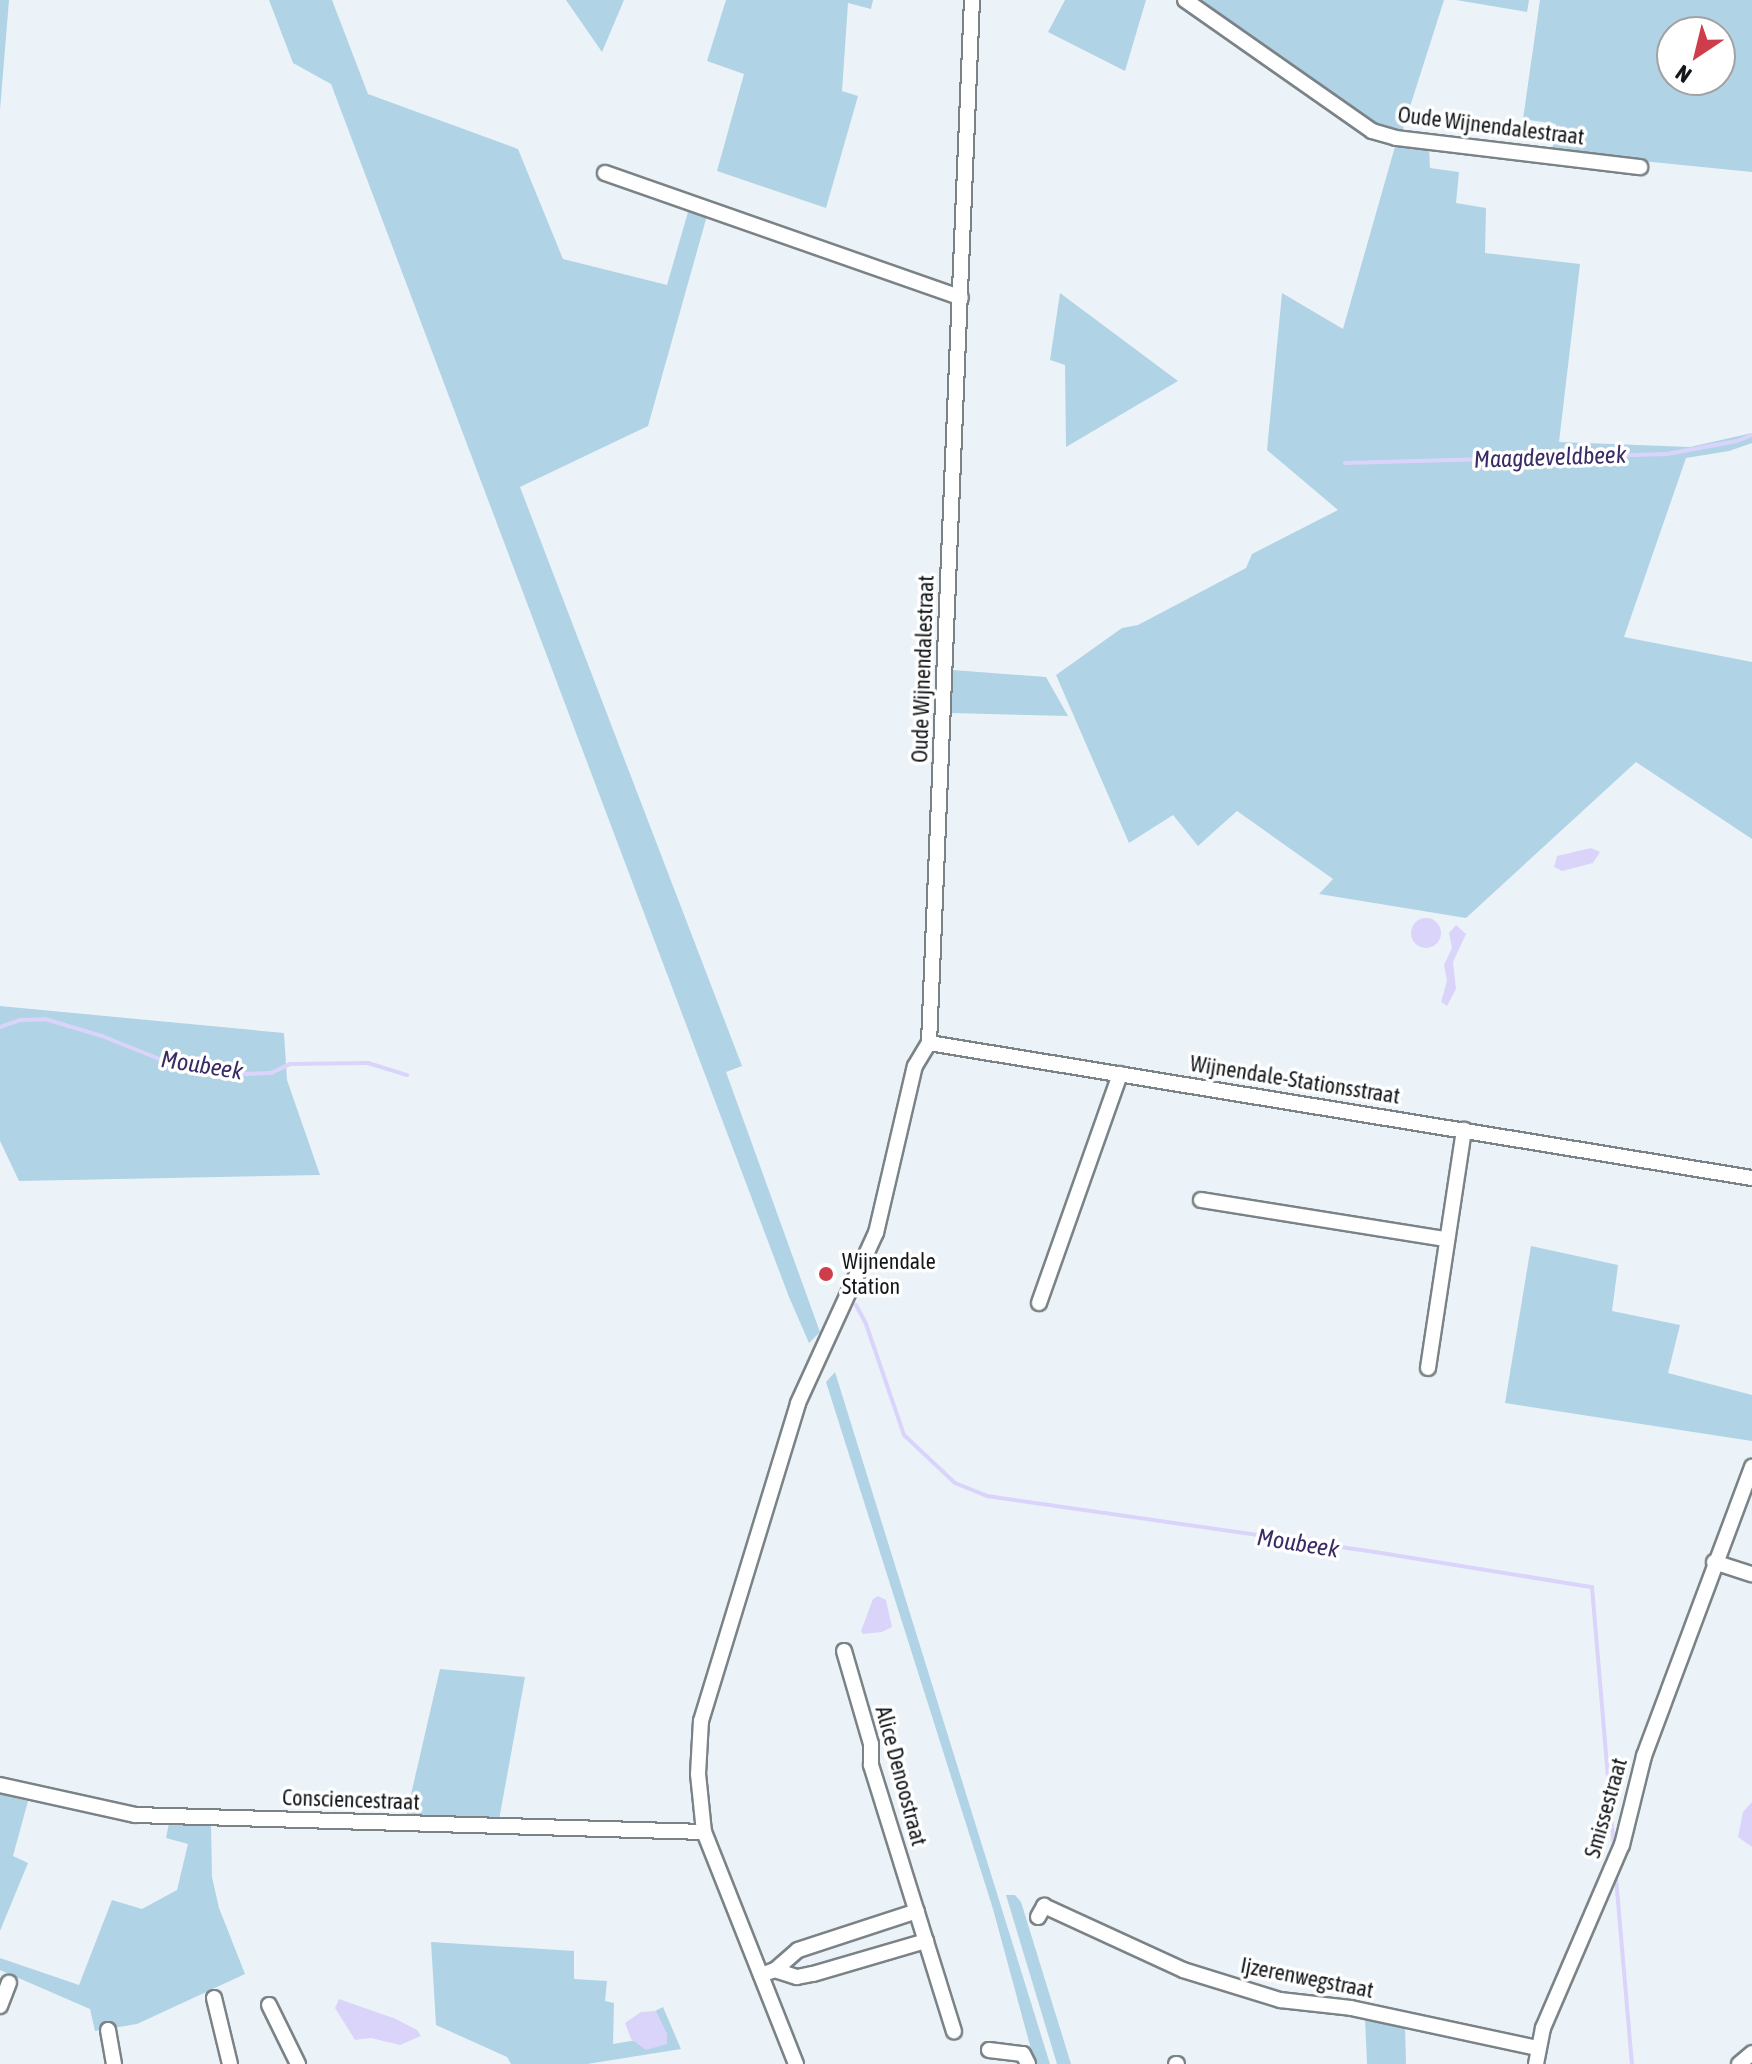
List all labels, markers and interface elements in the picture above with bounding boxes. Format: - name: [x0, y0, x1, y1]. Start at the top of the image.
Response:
- north arrow: [1656, 16, 1736, 96]
- text: N: [1671, 60, 1696, 88]
- street label: Oude Wijnendalestraat: [1396, 101, 1586, 151]
- water label: Maagdeveldbeek: [1473, 440, 1627, 474]
- street label: Oude Wijnendalestraat: [907, 575, 939, 763]
- water label: Moubeek: [159, 1044, 245, 1086]
- street label: Wijnendale-Stationsstraat: [1188, 1050, 1402, 1110]
- place label: Wijnendale Station: [842, 1248, 936, 1300]
- marker: Wijnendale Station: [817, 1265, 835, 1283]
- water label: Moubeek: [1255, 1522, 1341, 1564]
- street label: Alice Denoostraat: [870, 1703, 932, 1849]
- street label: Smissestraat: [1579, 1755, 1633, 1861]
- street label: Consciencestraat: [282, 1784, 420, 1816]
- street label: Ijzerenwegstraat: [1238, 1952, 1376, 2004]

